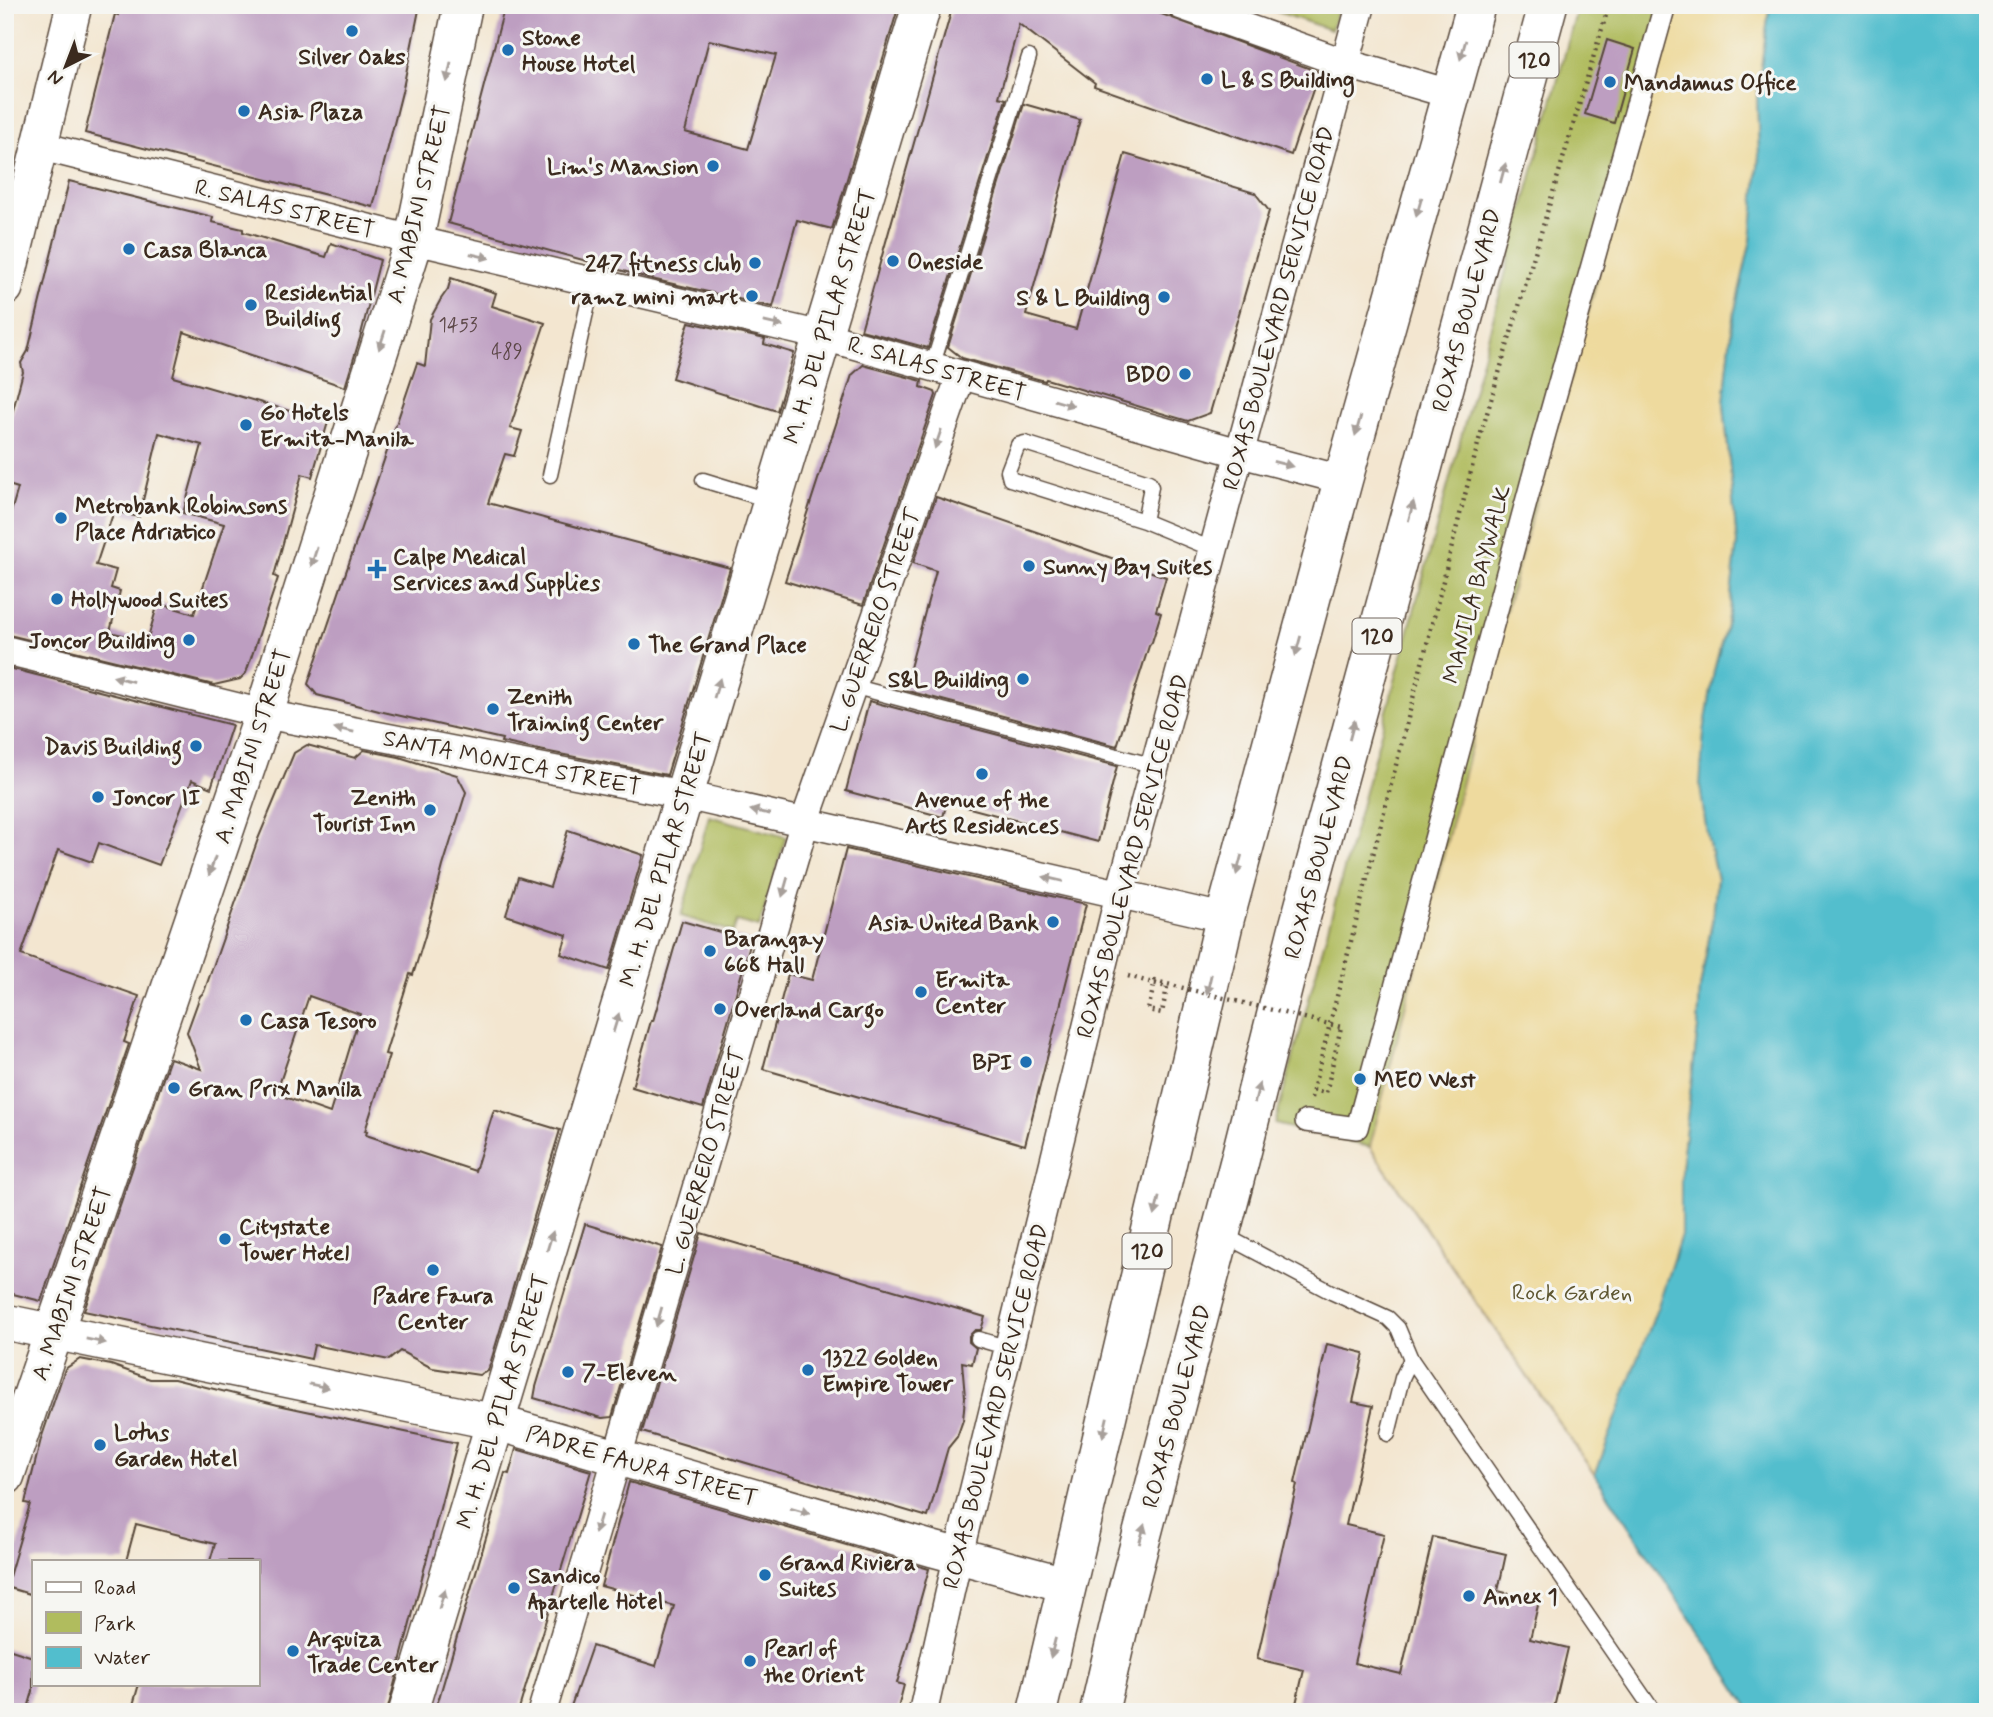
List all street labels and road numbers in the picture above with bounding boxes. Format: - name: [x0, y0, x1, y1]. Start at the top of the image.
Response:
- road number: 120: [1510, 42, 1558, 78]
- street label: A. MABINI STREET: [381, 102, 459, 307]
- street label: ROXAS BOULEVARD SERVICE ROAD: [1217, 123, 1343, 494]
- street label: R. SALAS STREET: [191, 173, 378, 247]
- street label: M. H. DEL PILAR STREET: [778, 185, 884, 448]
- street label: ROXAS BOULEVARD: [1426, 205, 1510, 416]
- street label: R. SALAS STREET: [844, 330, 1029, 410]
- street label: MANILA BAYWALK: [1437, 482, 1519, 687]
- street label: L. GUERRERO STREET: [825, 504, 930, 736]
- road number: 120: [1352, 618, 1402, 654]
- street label: A. MABINI STREET: [208, 645, 300, 848]
- street label: ROXAS BOULEVARD SERVICE ROAD: [1071, 671, 1197, 1042]
- street label: SANTA MONICA STREET: [380, 724, 643, 804]
- street label: M. H. DEL PILAR STREET: [614, 728, 720, 991]
- street label: ROXAS BOULEVARD: [1278, 752, 1362, 963]
- street label: L. GUERRERO STREET: [660, 1043, 754, 1278]
- street label: A. MABINI STREET: [26, 1183, 120, 1385]
- street label: ROXAS BOULEVARD SERVICE ROAD: [937, 1221, 1057, 1592]
- road number: 120: [1122, 1234, 1172, 1268]
- street label: M. H. DEL PILAR STREET: [451, 1270, 557, 1533]
- street label: ROXAS BOULEVARD: [1136, 1301, 1220, 1512]
- street label: PADRE FAURA STREET: [522, 1419, 761, 1514]

